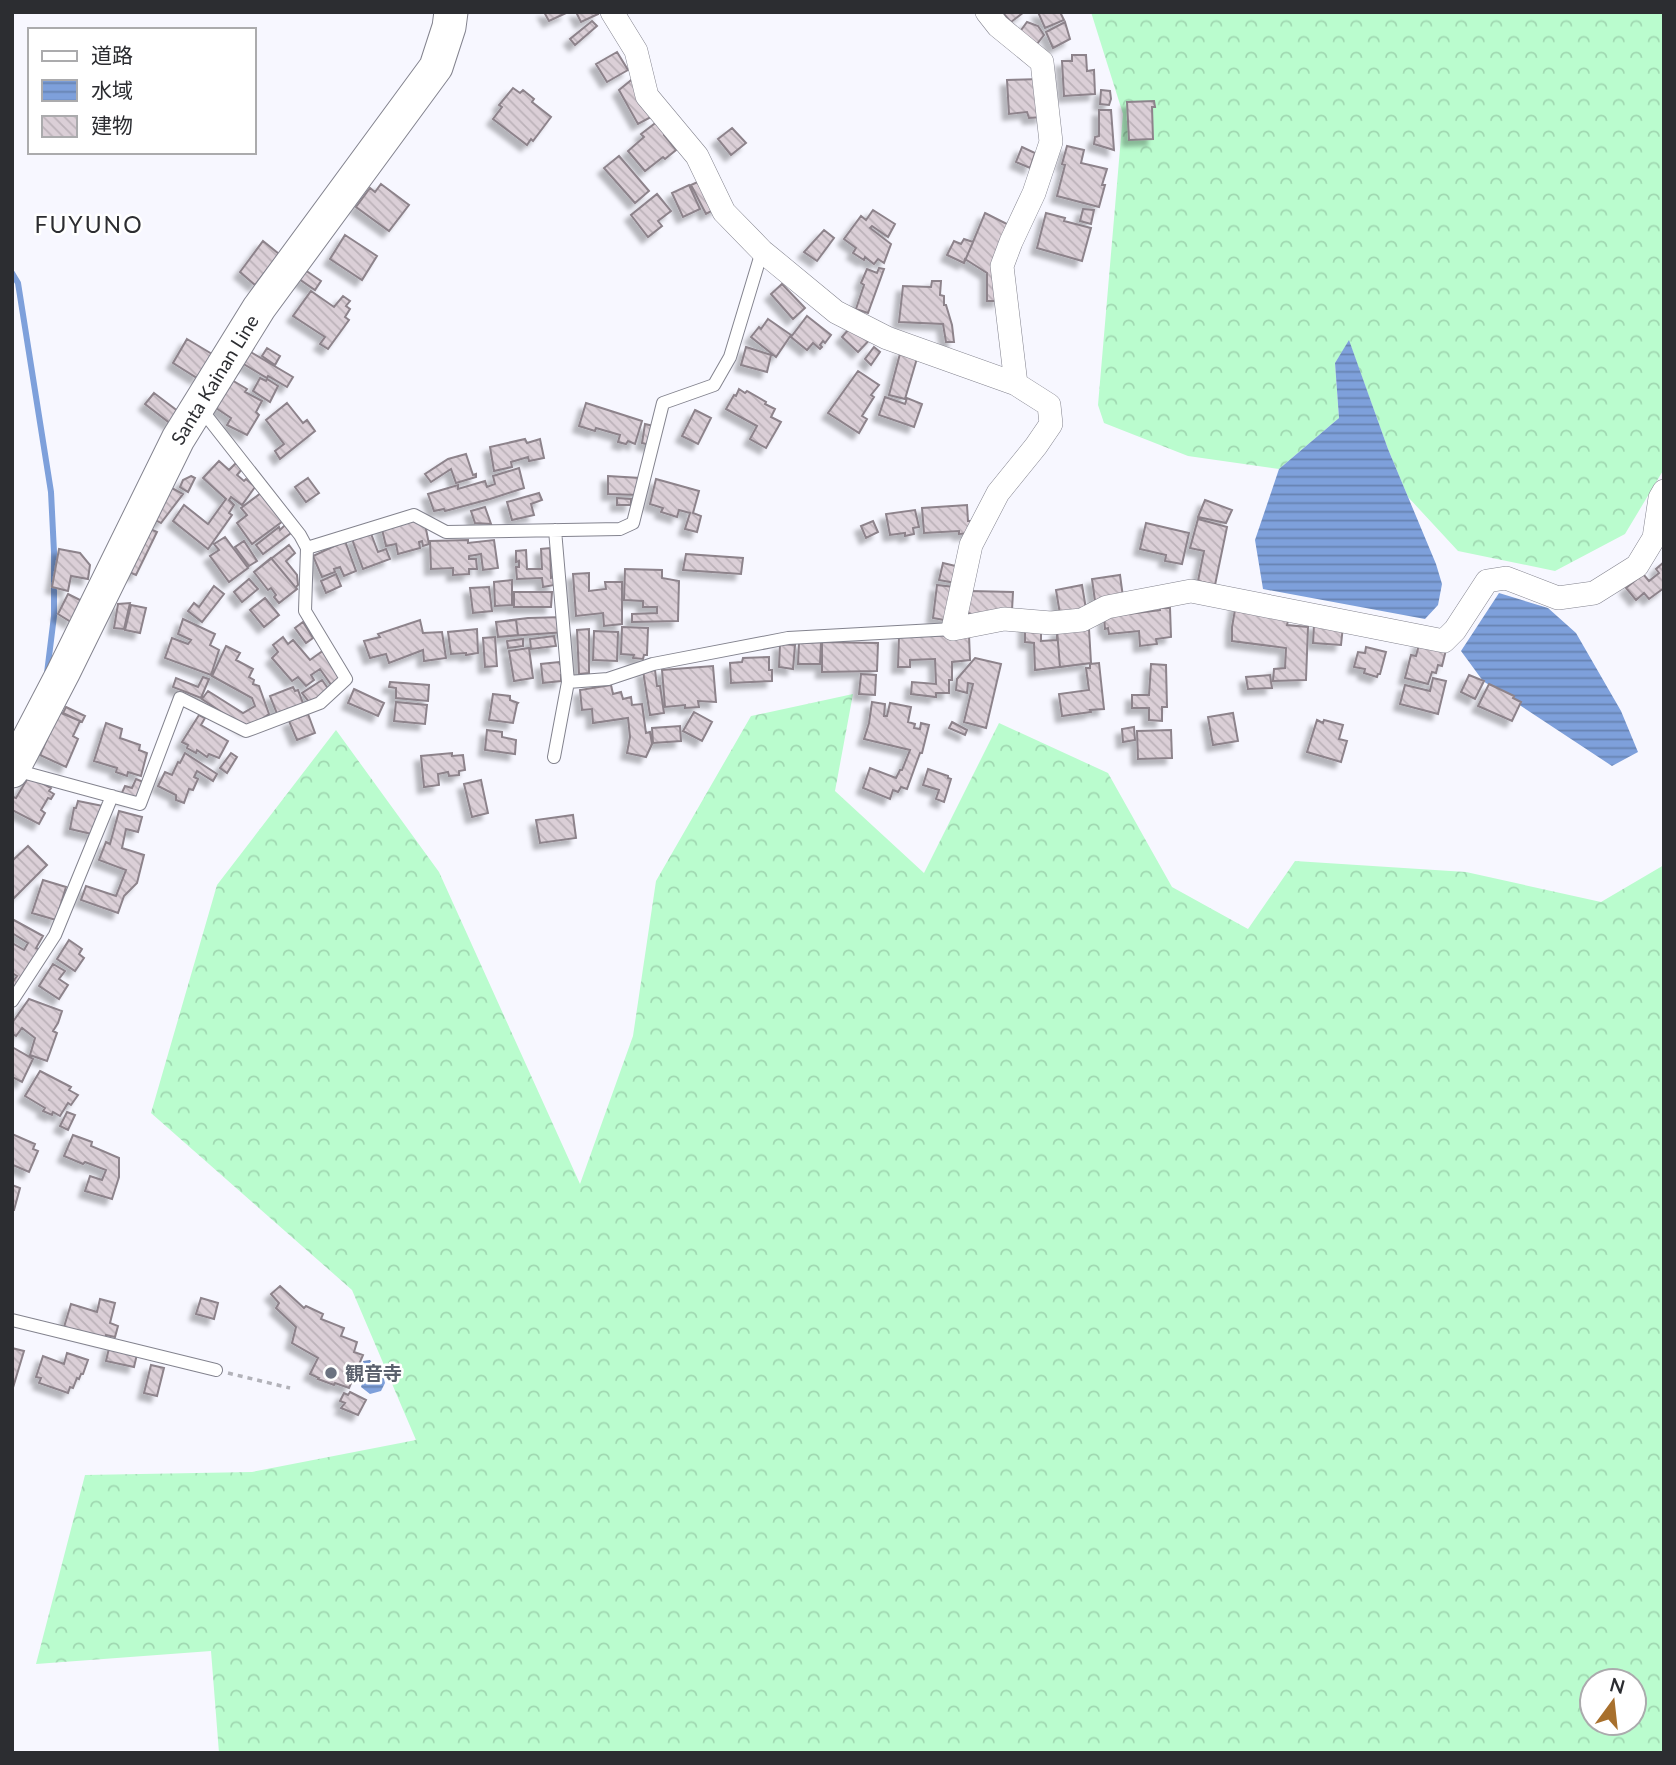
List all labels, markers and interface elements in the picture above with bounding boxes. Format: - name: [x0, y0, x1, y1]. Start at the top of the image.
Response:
- legend: [28, 28, 256, 154]
- text: 道路: [91, 42, 133, 67]
- text: 水域: [91, 77, 133, 102]
- text: 建物: [91, 112, 133, 137]
- district label: FUYUNO: [34, 210, 144, 238]
- street label: Santa Kainan Line: [165, 310, 263, 449]
- place label: 観音寺: [345, 1361, 402, 1384]
- marker: 観音寺: [323, 1365, 339, 1381]
- north arrow: [1578, 1667, 1648, 1737]
- text: N: [1607, 1672, 1628, 1698]

